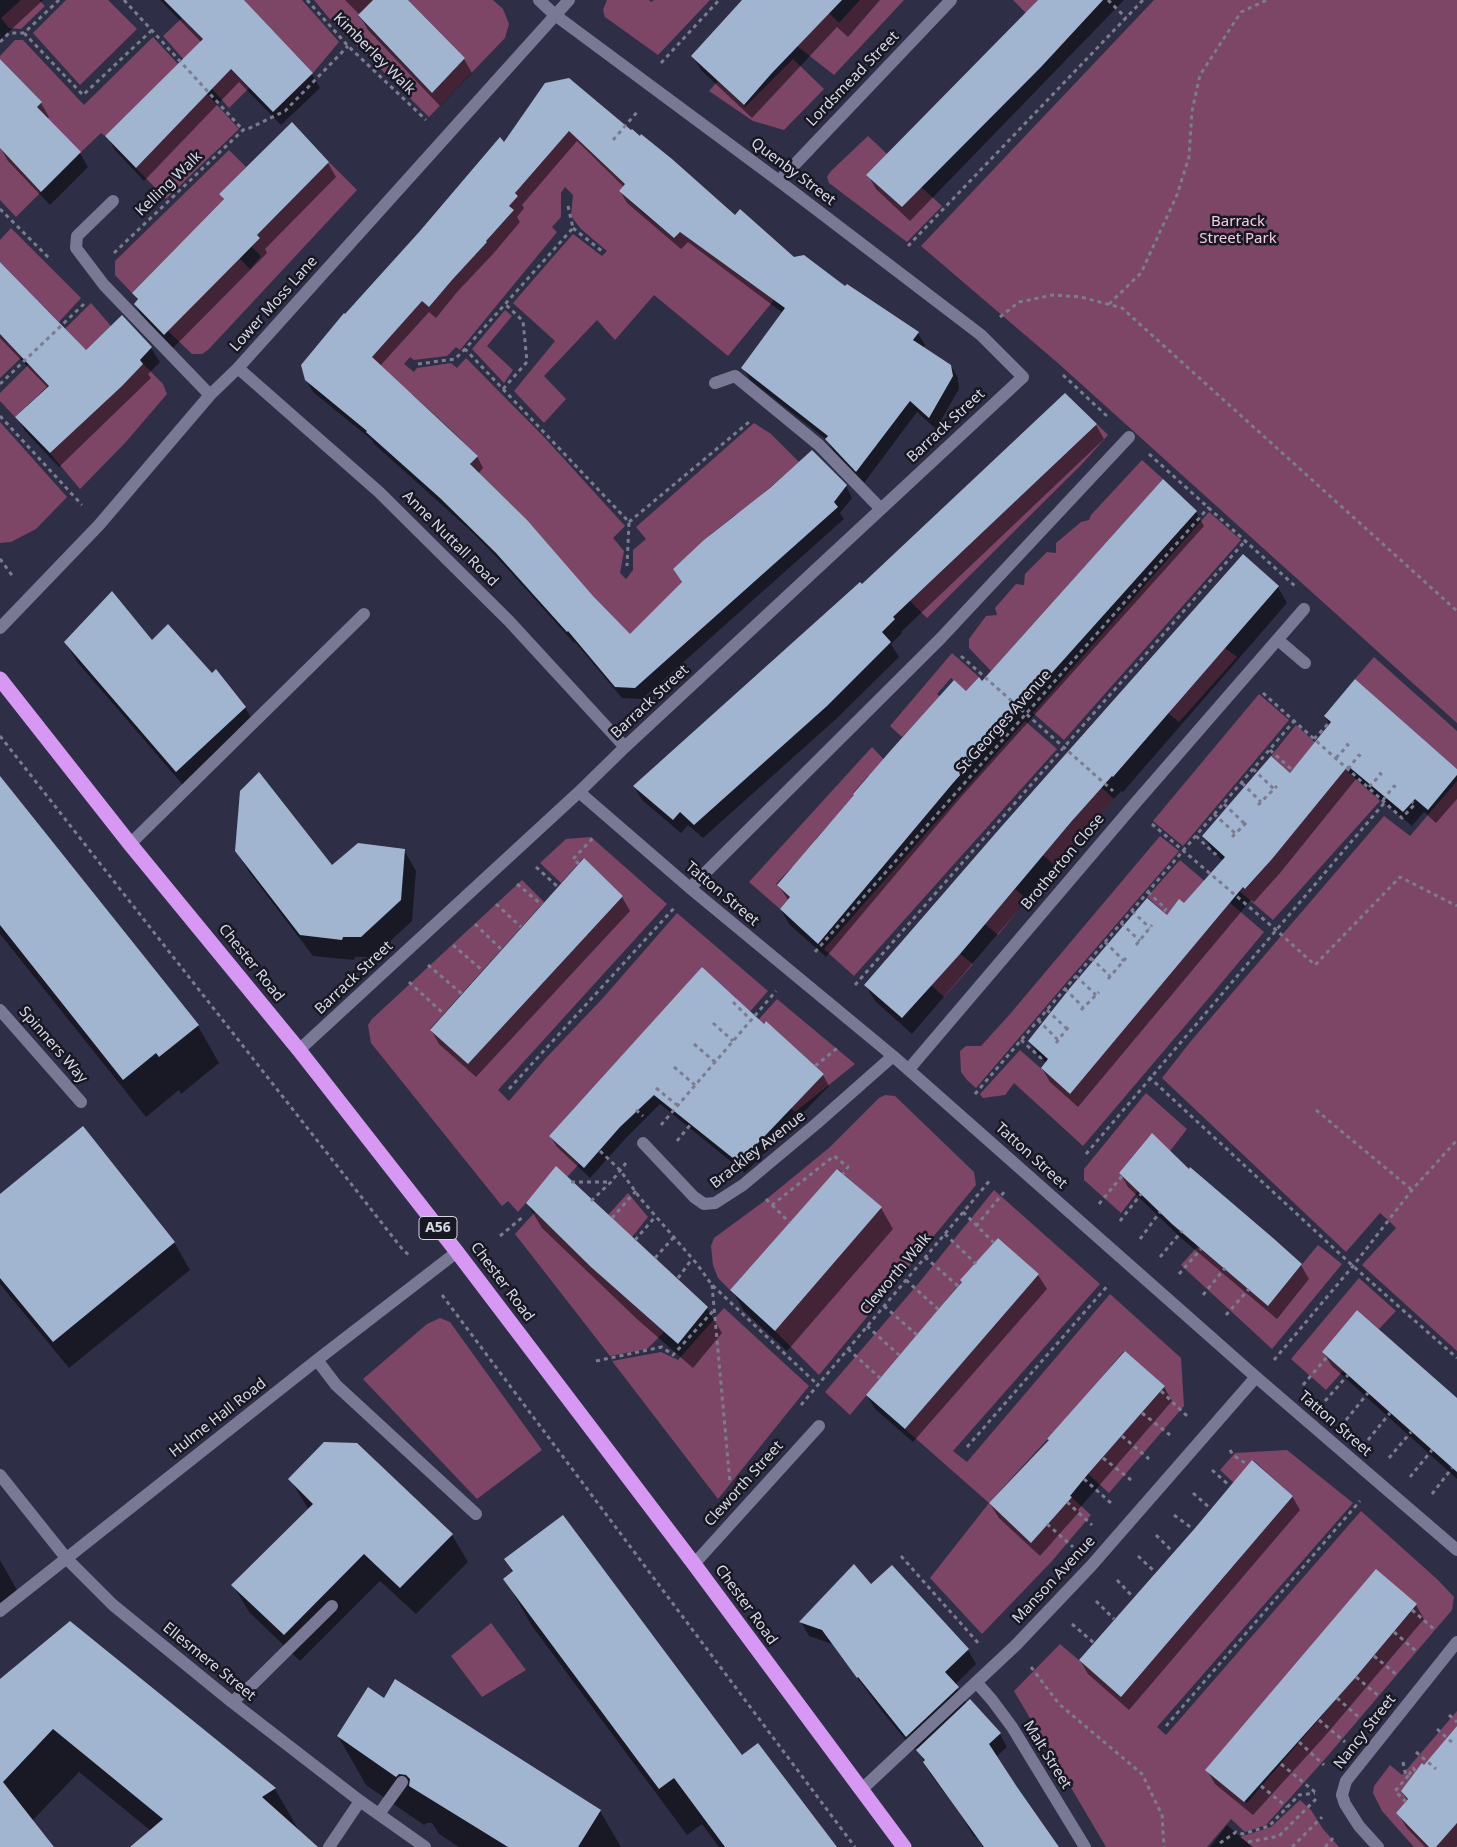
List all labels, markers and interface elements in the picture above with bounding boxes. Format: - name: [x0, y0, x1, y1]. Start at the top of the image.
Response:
- street label: Kimberley Walk: [329, 9, 419, 99]
- street label: Lordsmead Street: [803, 28, 903, 130]
- street label: Quenby Street: [747, 134, 839, 210]
- street label: Kelling Walk: [132, 148, 206, 220]
- park label: Barrack Street Park: [1199, 213, 1277, 248]
- street label: Lower Moss Lane: [227, 253, 321, 355]
- street label: Barrack Street: [903, 385, 989, 467]
- street label: Anne Nuttall Road: [398, 487, 502, 591]
- street label: Barrack Street: [607, 661, 693, 743]
- street label: St Georges Avenue: [953, 666, 1055, 778]
- street label: Brotherton Close: [1018, 810, 1108, 914]
- street label: Tatton Street: [682, 858, 762, 930]
- street label: Chester Road: [214, 921, 288, 1005]
- street label: Barrack Street: [311, 937, 397, 1019]
- street label: Spinners Way: [15, 1003, 91, 1087]
- street label: Brackley Avenue: [707, 1107, 809, 1193]
- street label: Tatton Street: [991, 1119, 1071, 1193]
- road number: A56: [419, 1216, 457, 1240]
- street label: Cleworth Walk: [857, 1229, 935, 1319]
- street label: Chester Road: [466, 1239, 538, 1325]
- street label: Hulme Hall Road: [166, 1375, 270, 1461]
- street label: Tatton Street: [1295, 1388, 1375, 1460]
- street label: Cleworth Street: [701, 1437, 787, 1531]
- street label: Manson Avenue: [1009, 1532, 1099, 1628]
- street label: Chester Road: [711, 1562, 781, 1648]
- street label: Ellesmere Street: [159, 1619, 259, 1705]
- street label: Nancy Street: [1330, 1691, 1400, 1773]
- street label: Malt Street: [1019, 1718, 1075, 1792]

